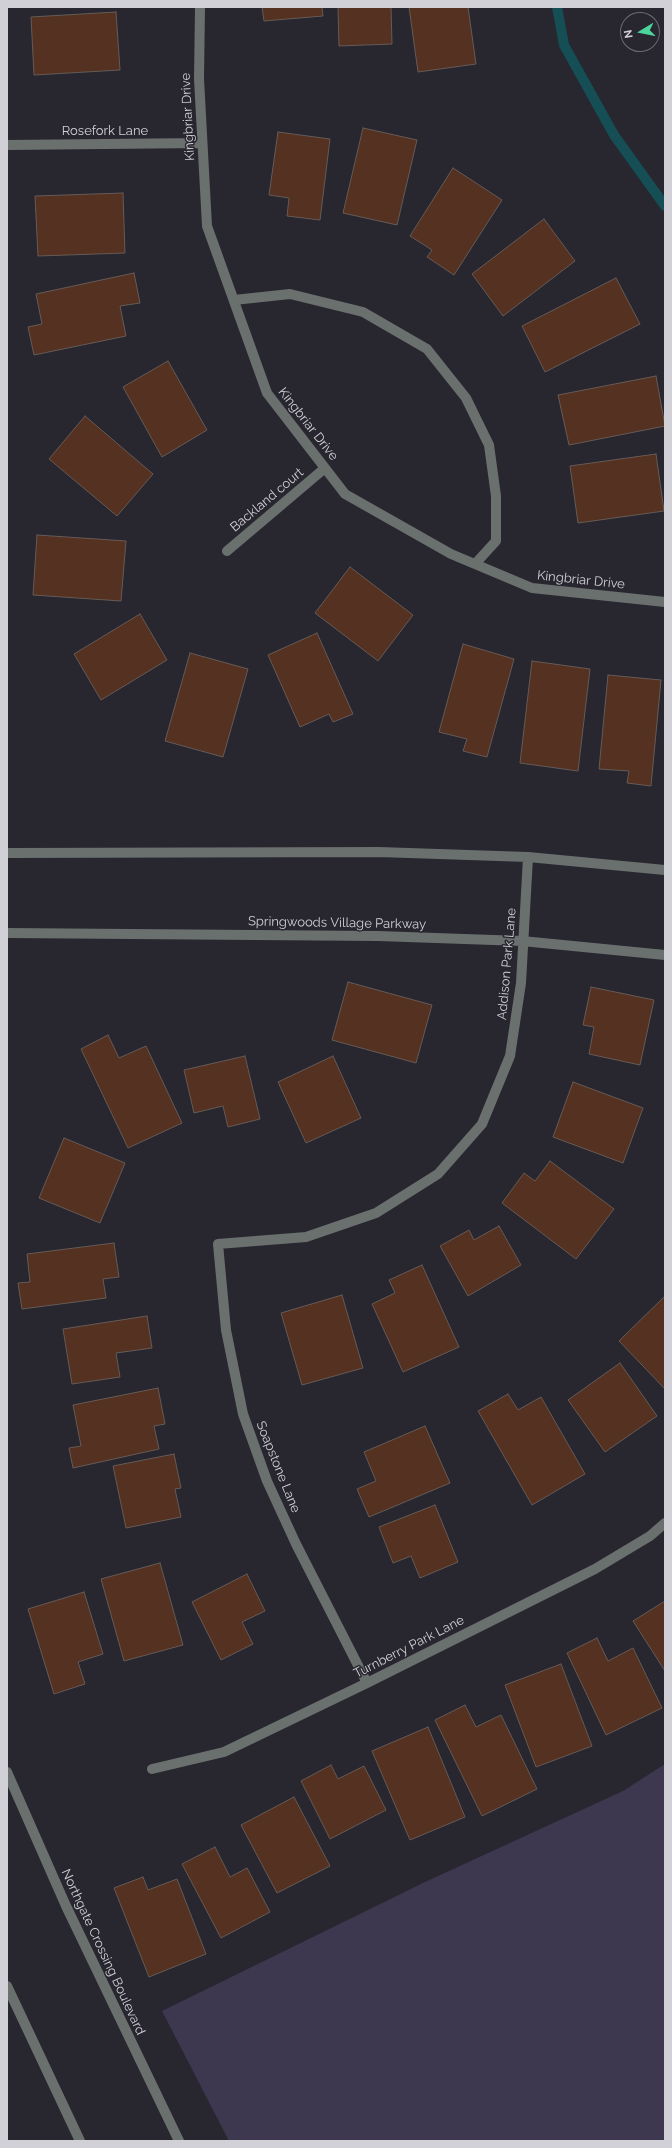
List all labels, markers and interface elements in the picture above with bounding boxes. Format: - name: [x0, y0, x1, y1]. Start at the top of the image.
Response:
- north arrow: [620, 12, 660, 52]
- text: N: [622, 29, 636, 39]
- street label: Kingbriar Drive: [178, 73, 198, 161]
- street label: Rosefork Lane: [62, 123, 148, 139]
- street label: Kingbriar Drive: [275, 384, 341, 464]
- street label: Backland court: [227, 465, 307, 535]
- street label: Kingbriar Drive: [536, 568, 626, 592]
- street label: Addison Park Lane: [494, 907, 520, 1021]
- street label: Springwoods Village Parkway: [248, 914, 426, 932]
- street label: Soapstone Lane: [253, 1419, 303, 1515]
- street label: Turnberry Park Lane: [351, 1612, 467, 1682]
- street label: Northgate Crossing Boulevard: [58, 1867, 148, 2037]

